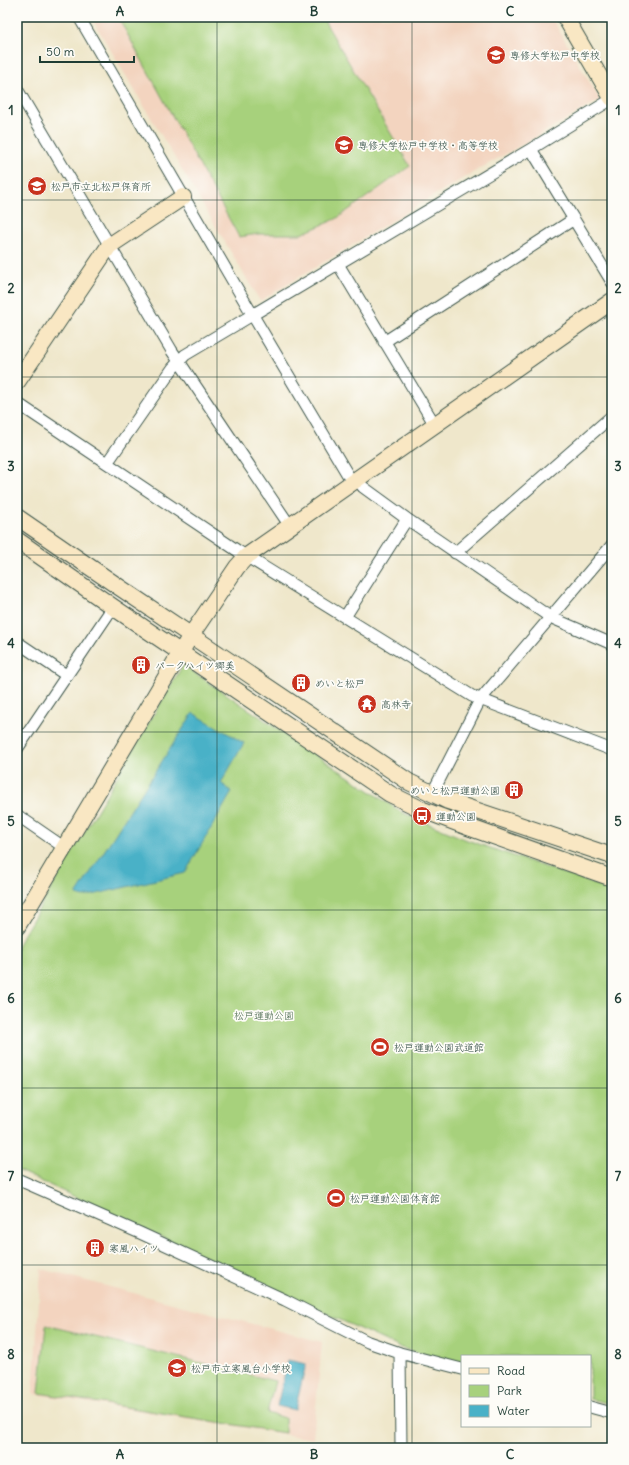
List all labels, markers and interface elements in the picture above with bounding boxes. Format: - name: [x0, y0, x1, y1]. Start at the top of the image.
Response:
- text: A: [116, 3, 125, 20]
- text: B: [310, 3, 319, 20]
- text: C: [506, 3, 515, 20]
- scale bar: [40, 38, 134, 64]
- text: 50 m: [46, 44, 75, 59]
- school or university icon: 専修大学松戸中学校: [485, 44, 507, 66]
- place label: 専修大学松戸中学校: [510, 49, 600, 62]
- text: 1: [8, 102, 14, 119]
- text: 1: [615, 102, 621, 119]
- school or university icon: 専修大学松戸中学校・高等学校: [333, 134, 355, 156]
- place label: 専修大学松戸中学校・高等学校: [358, 139, 498, 152]
- school or university icon: 松戸市立北松戸保育所: [26, 175, 48, 197]
- place label: 松戸市立北松戸保育所: [51, 180, 151, 193]
- text: 2: [7, 280, 15, 297]
- text: 2: [614, 280, 622, 297]
- text: 3: [7, 458, 15, 475]
- text: 3: [614, 458, 622, 475]
- text: 4: [7, 635, 15, 652]
- text: 4: [614, 635, 622, 652]
- building icon: パークハイツ郷美: [130, 654, 152, 676]
- place label: パークハイツ郷美: [155, 659, 235, 672]
- building icon: めいと松戸: [290, 672, 312, 694]
- place label: めいと松戸: [315, 677, 365, 690]
- temple icon: 高林寺: [356, 693, 378, 715]
- place label: 高林寺: [381, 698, 411, 711]
- building icon: めいと松戸運動公園: [503, 779, 525, 801]
- place label: めいと松戸運動公園: [410, 784, 500, 797]
- bus stop icon: 運動公園: [411, 805, 433, 827]
- place label: 運動公園: [436, 810, 476, 823]
- text: 5: [7, 813, 15, 830]
- text: 5: [614, 813, 622, 830]
- text: 6: [7, 990, 15, 1007]
- text: 6: [614, 990, 622, 1007]
- park label: 松戸運動公園: [234, 1009, 294, 1022]
- sports icon: 松戸運動公園武道館: [369, 1036, 391, 1058]
- place label: 松戸運動公園武道館: [394, 1041, 484, 1054]
- text: 7: [8, 1168, 15, 1185]
- text: 7: [615, 1168, 622, 1185]
- sports icon: 松戸運動公園体育館: [325, 1187, 347, 1209]
- place label: 松戸運動公園体育館: [350, 1192, 440, 1205]
- building icon: 寒風ハイツ: [84, 1237, 106, 1259]
- place label: 寒風ハイツ: [109, 1242, 159, 1255]
- text: 8: [7, 1346, 15, 1363]
- text: 8: [614, 1346, 622, 1363]
- legend: [461, 1355, 591, 1427]
- school or university icon: 松戸市立寒風台小学校: [166, 1357, 188, 1379]
- place label: 松戸市立寒風台小学校: [191, 1362, 291, 1375]
- text: Road: [497, 1363, 525, 1378]
- text: Park: [497, 1383, 522, 1398]
- text: Water: [497, 1403, 530, 1418]
- text: A: [116, 1446, 125, 1463]
- text: B: [310, 1446, 319, 1463]
- text: C: [506, 1446, 515, 1463]

